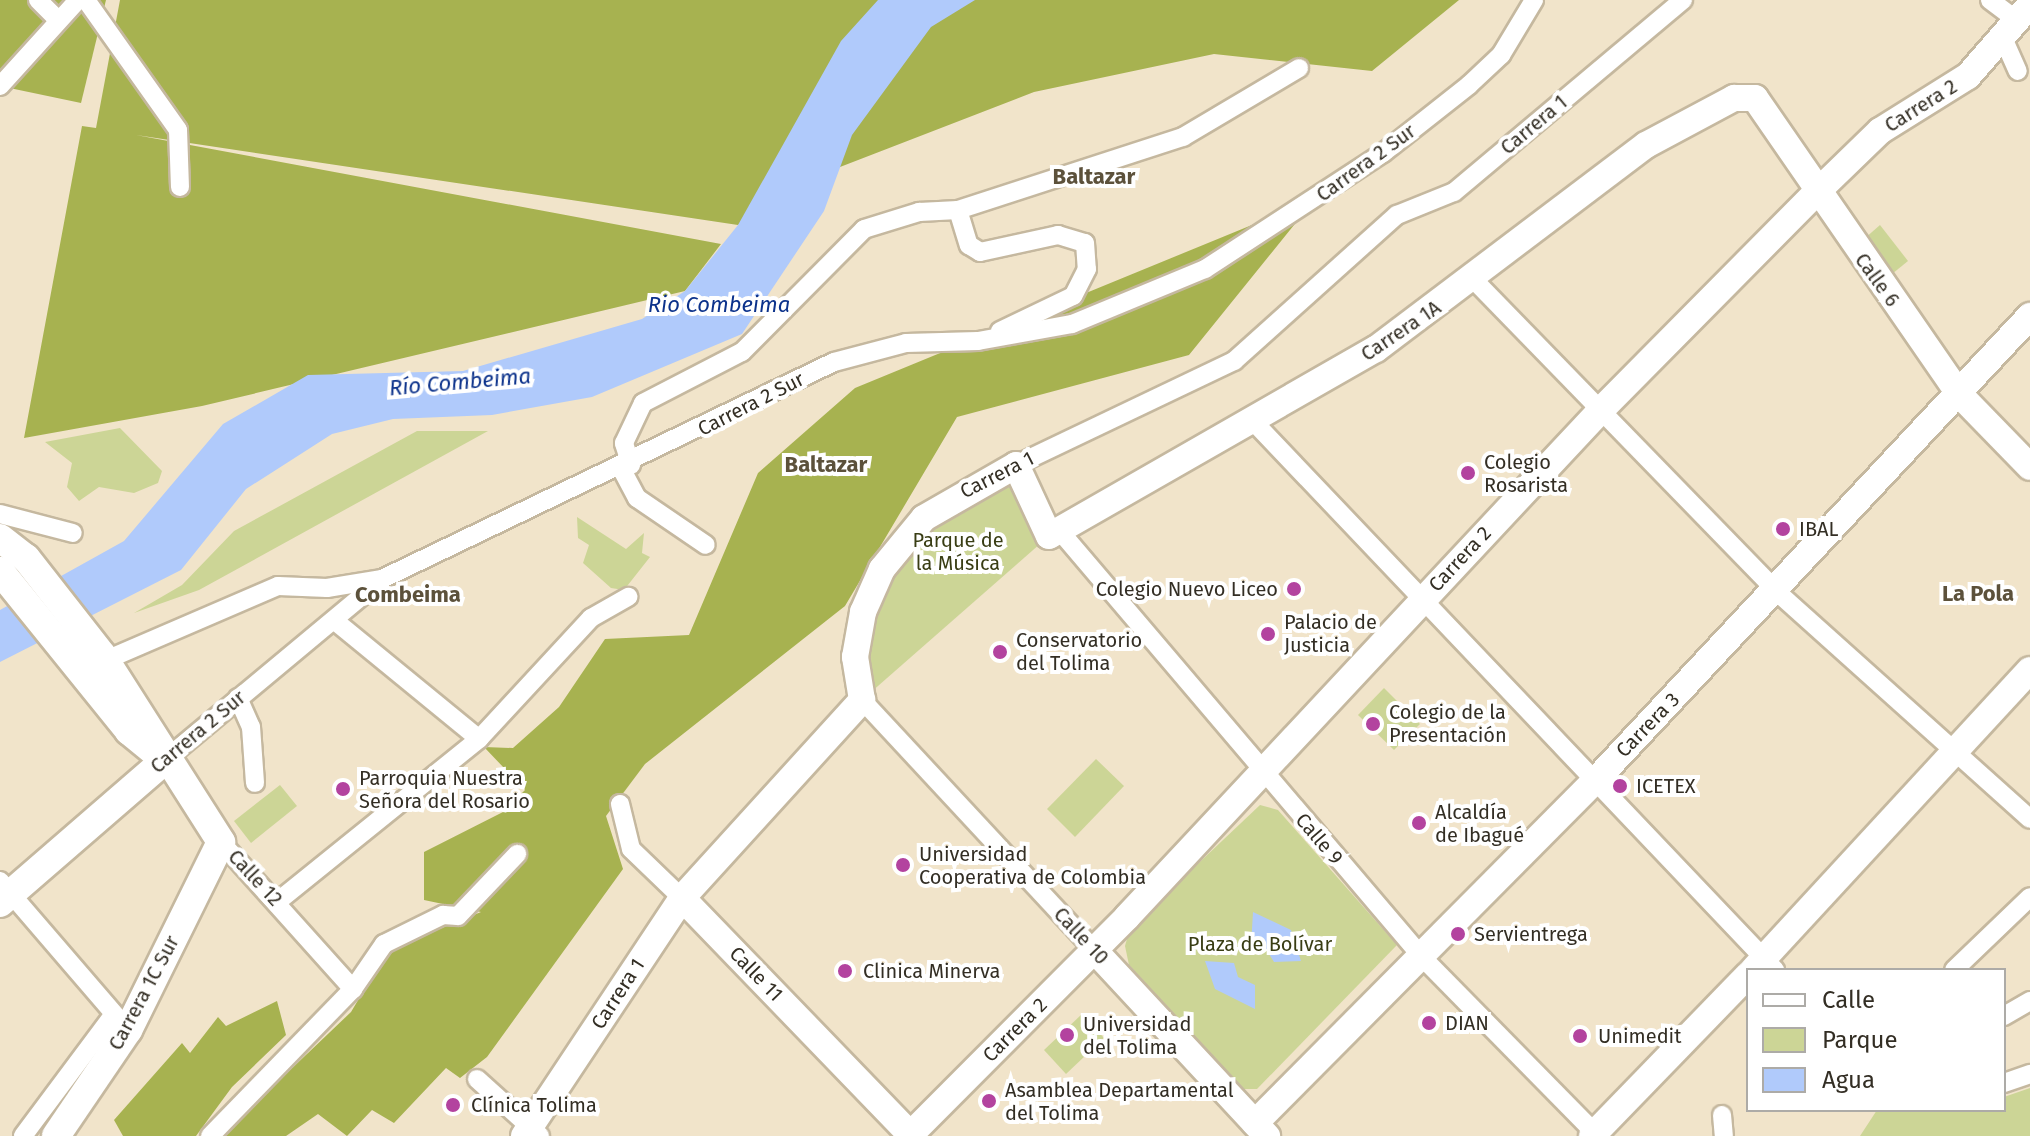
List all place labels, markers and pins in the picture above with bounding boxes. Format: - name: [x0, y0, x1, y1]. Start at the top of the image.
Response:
- place label: Colegio Rosarista: [1484, 450, 1568, 497]
- marker: Colegio Rosarista: [1459, 464, 1477, 482]
- place label: IBAL: [1799, 517, 1838, 541]
- marker: IBAL: [1774, 520, 1792, 538]
- place label: Colegio Nuevo Liceo: [1096, 577, 1278, 601]
- marker: Colegio Nuevo Liceo: [1285, 580, 1303, 598]
- place label: Palacio de Justicia: [1284, 610, 1377, 657]
- marker: Palacio de Justicia: [1259, 625, 1277, 643]
- place label: Conservatorio del Tolima: [1016, 628, 1142, 675]
- marker: Conservatorio del Tolima: [991, 643, 1009, 661]
- place label: Colegio de la Presentación: [1389, 700, 1507, 747]
- marker: Colegio de la Presentación: [1364, 715, 1382, 733]
- place label: Parroquia Nuestra Señora del Rosario: [359, 766, 530, 813]
- place label: ICETEX: [1636, 774, 1696, 798]
- marker: ICETEX: [1611, 777, 1629, 795]
- marker: Parroquia Nuestra Señora del Rosario: [334, 780, 352, 798]
- place label: Alcaldía de Ibagué: [1435, 800, 1524, 847]
- marker: Alcaldía de Ibagué: [1410, 814, 1428, 832]
- place label: Universidad Cooperativa de Colombia: [919, 842, 1146, 889]
- marker: Universidad Cooperativa de Colombia: [894, 856, 912, 874]
- place label: Servientrega: [1474, 922, 1588, 946]
- marker: Servientrega: [1449, 925, 1467, 943]
- place label: Clinica Minerva: [863, 959, 1000, 983]
- marker: Clinica Minerva: [834, 960, 856, 982]
- place label: DIAN: [1445, 1011, 1489, 1035]
- place label: Universidad del Tolima: [1083, 1012, 1191, 1059]
- marker: DIAN: [1420, 1014, 1438, 1032]
- place label: Unimedit: [1598, 1024, 1681, 1048]
- marker: Unimedit: [1569, 1025, 1591, 1047]
- marker: Universidad del Tolima: [1058, 1026, 1076, 1044]
- place label: Asamblea Departamental del Tolima: [1005, 1078, 1234, 1125]
- marker: Asamblea Departamental del Tolima: [980, 1092, 998, 1110]
- place label: Clínica Tolima: [471, 1093, 597, 1117]
- marker: Clínica Tolima: [442, 1094, 464, 1116]

